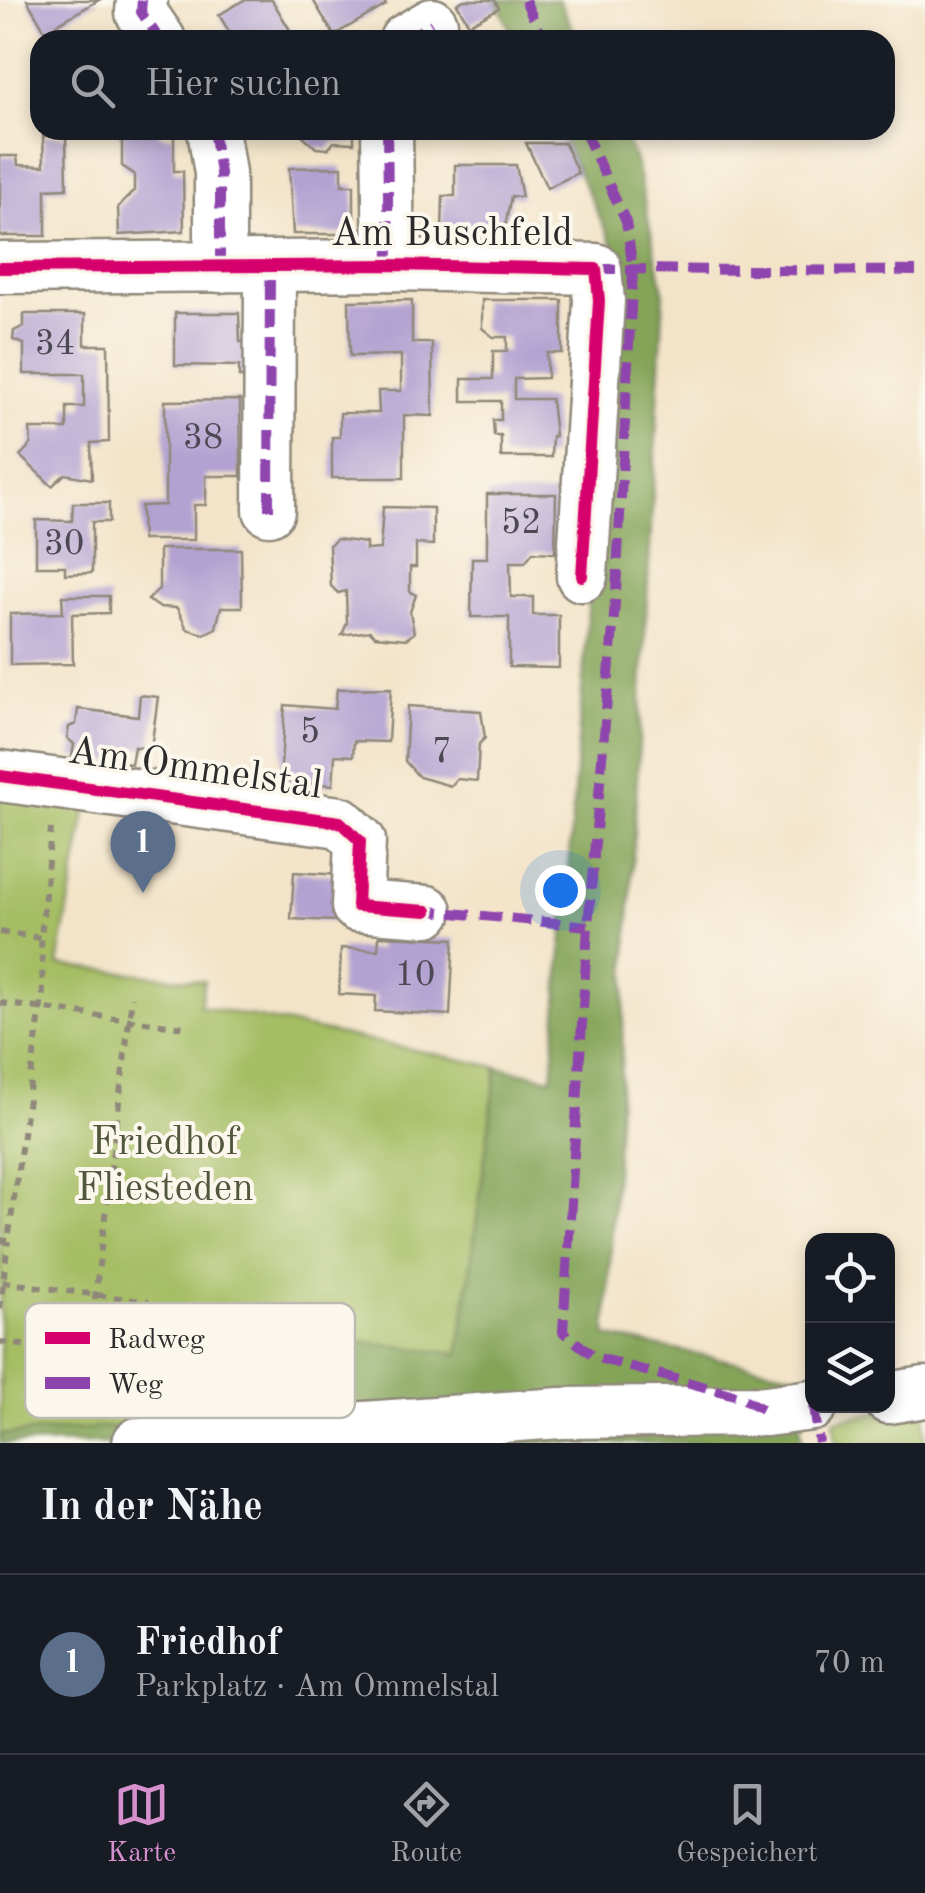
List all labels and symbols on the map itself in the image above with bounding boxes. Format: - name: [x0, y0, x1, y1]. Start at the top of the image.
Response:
- street label: Am Buschfeld: [331, 215, 573, 255]
- house number: 34: [35, 327, 75, 362]
- house number: 38: [183, 421, 223, 456]
- house number: 52: [501, 506, 541, 541]
- house number: 30: [44, 527, 84, 562]
- house number: 5: [300, 715, 320, 750]
- street label: Am Ommelstal: [65, 732, 325, 808]
- house number: 7: [432, 735, 452, 770]
- pin: 1: [110, 810, 176, 893]
- your location: [535, 865, 586, 916]
- house number: 10: [395, 958, 435, 993]
- park label: Friedhof Fliesteden: [76, 1124, 254, 1210]
- legend: [25, 1303, 355, 1418]
- text: Radweg: [108, 1327, 205, 1355]
- text: Weg: [108, 1372, 163, 1400]

